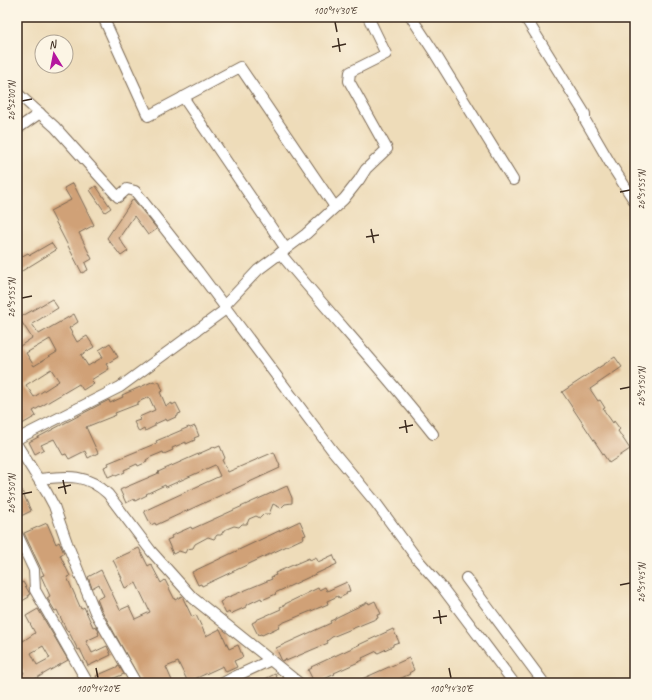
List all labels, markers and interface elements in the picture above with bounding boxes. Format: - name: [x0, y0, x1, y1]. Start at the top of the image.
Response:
- text: 100°14'30"E: [313, 4, 358, 17]
- north arrow: [34, 34, 74, 74]
- text: N: [48, 36, 59, 52]
- text: 26°52'00"N: [5, 79, 18, 121]
- text: 26°51'55"N: [635, 168, 648, 210]
- text: 26°51'55"N: [5, 276, 18, 318]
- text: 26°51'50"N: [635, 365, 648, 407]
- text: 26°51'50"N: [5, 472, 18, 514]
- text: 26°51'45"N: [635, 561, 648, 603]
- text: 100°14'20"E: [76, 682, 121, 695]
- text: 100°14'30"E: [429, 682, 474, 695]

